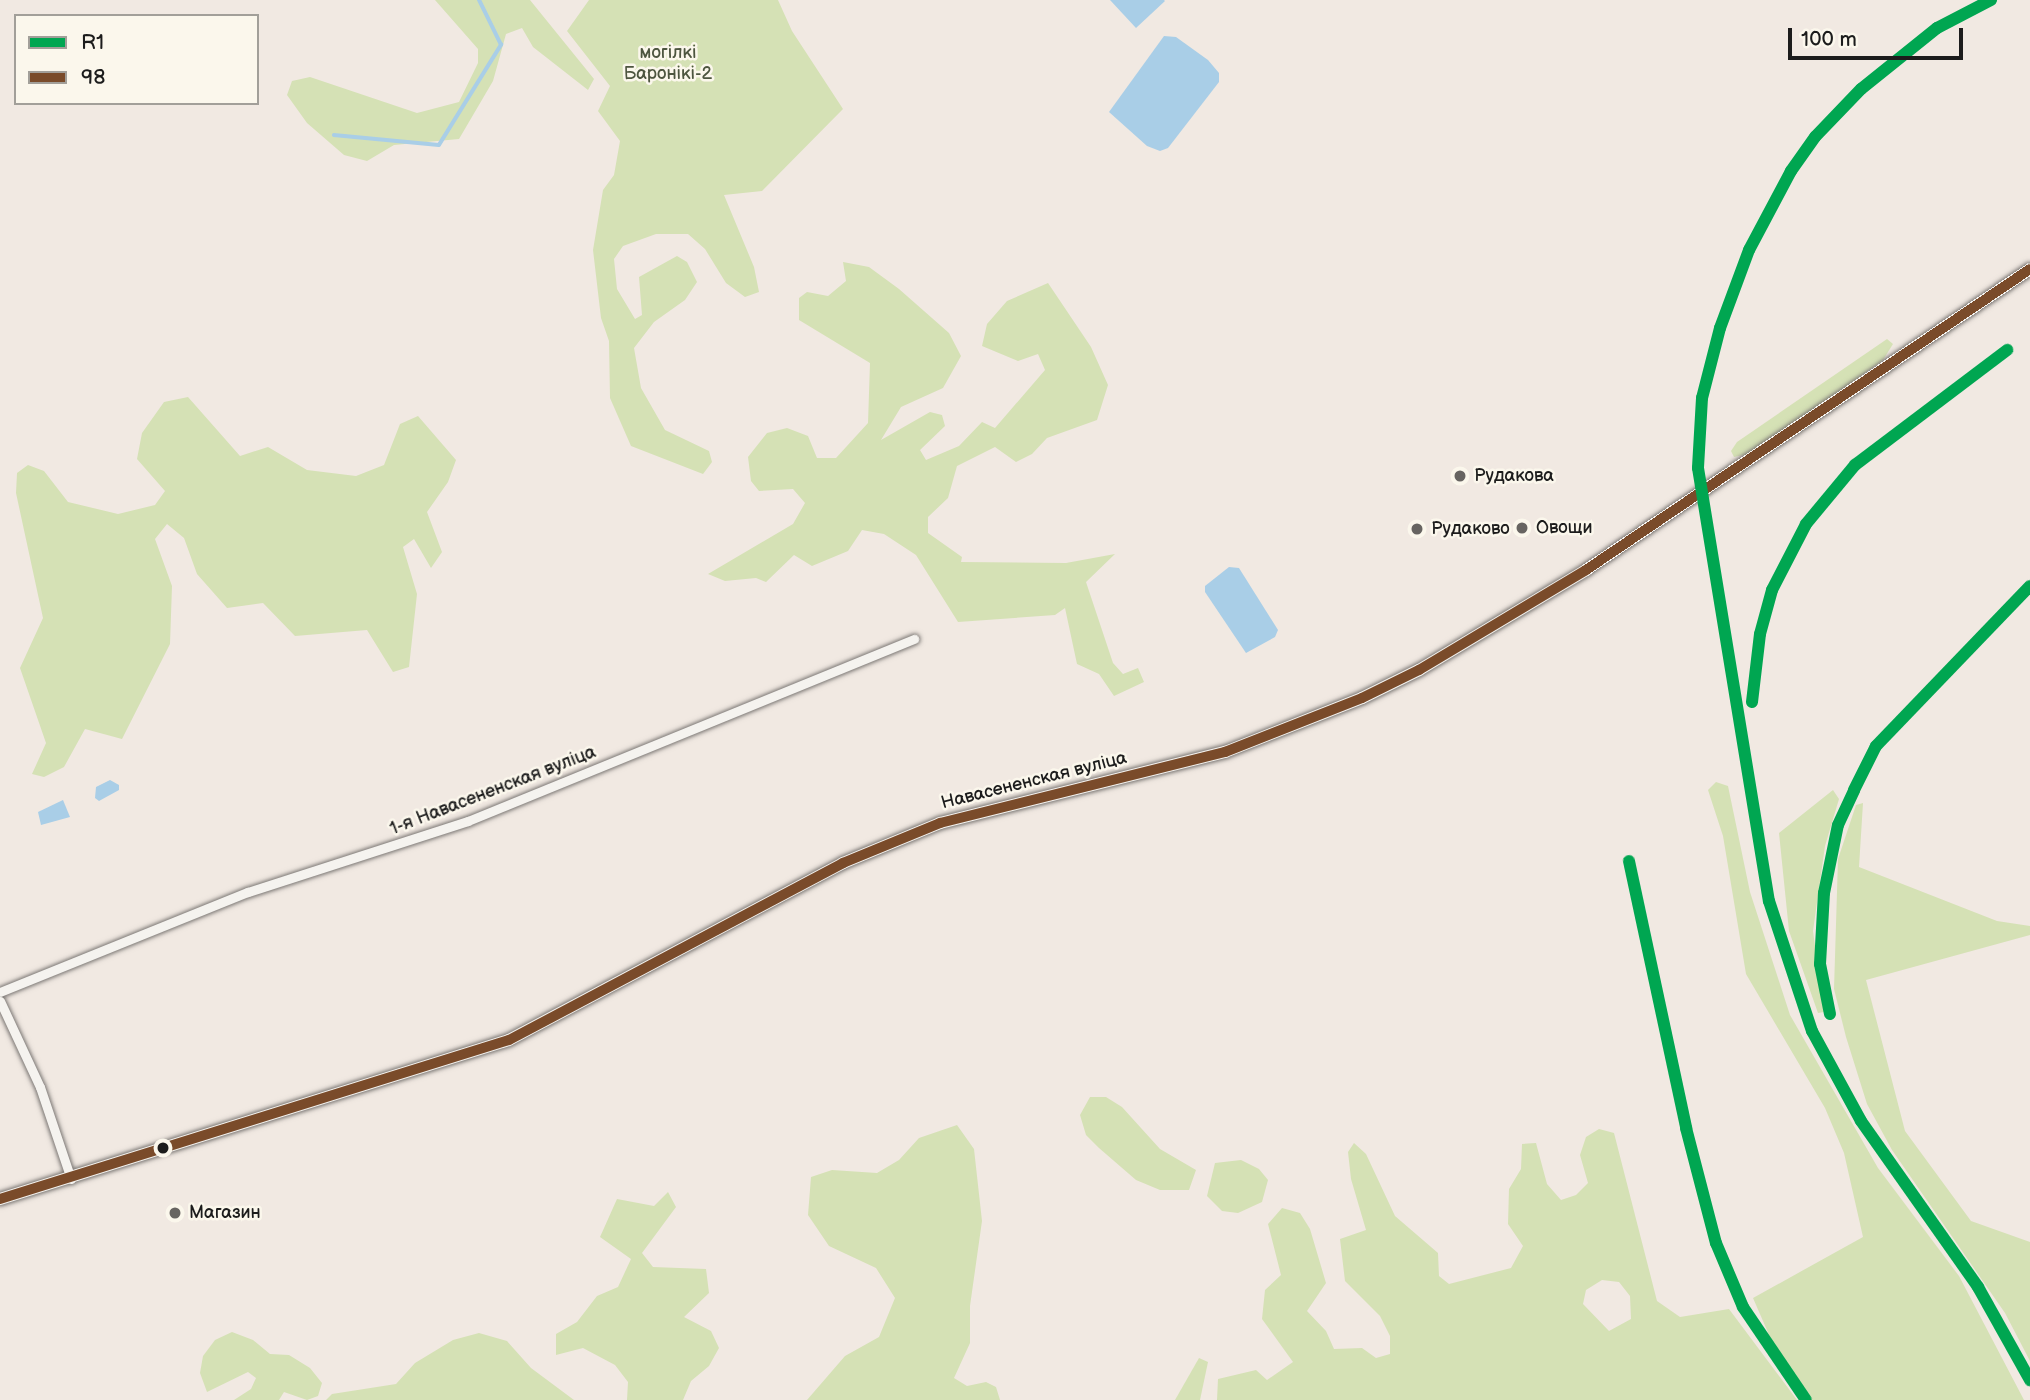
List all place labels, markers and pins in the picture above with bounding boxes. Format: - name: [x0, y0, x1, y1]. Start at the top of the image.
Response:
- place label: Рудакова: [1474, 465, 1554, 487]
- marker: Рудакова: [1452, 468, 1468, 484]
- place label: Овощи: [1536, 517, 1593, 539]
- place label: Рудаково: [1431, 518, 1510, 540]
- marker: Овощи: [1514, 520, 1530, 536]
- marker: Рудаково: [1409, 521, 1425, 537]
- unlabelled marker: [156, 1141, 170, 1155]
- place label: Магазин: [189, 1202, 261, 1224]
- marker: Магазин: [167, 1205, 183, 1221]

